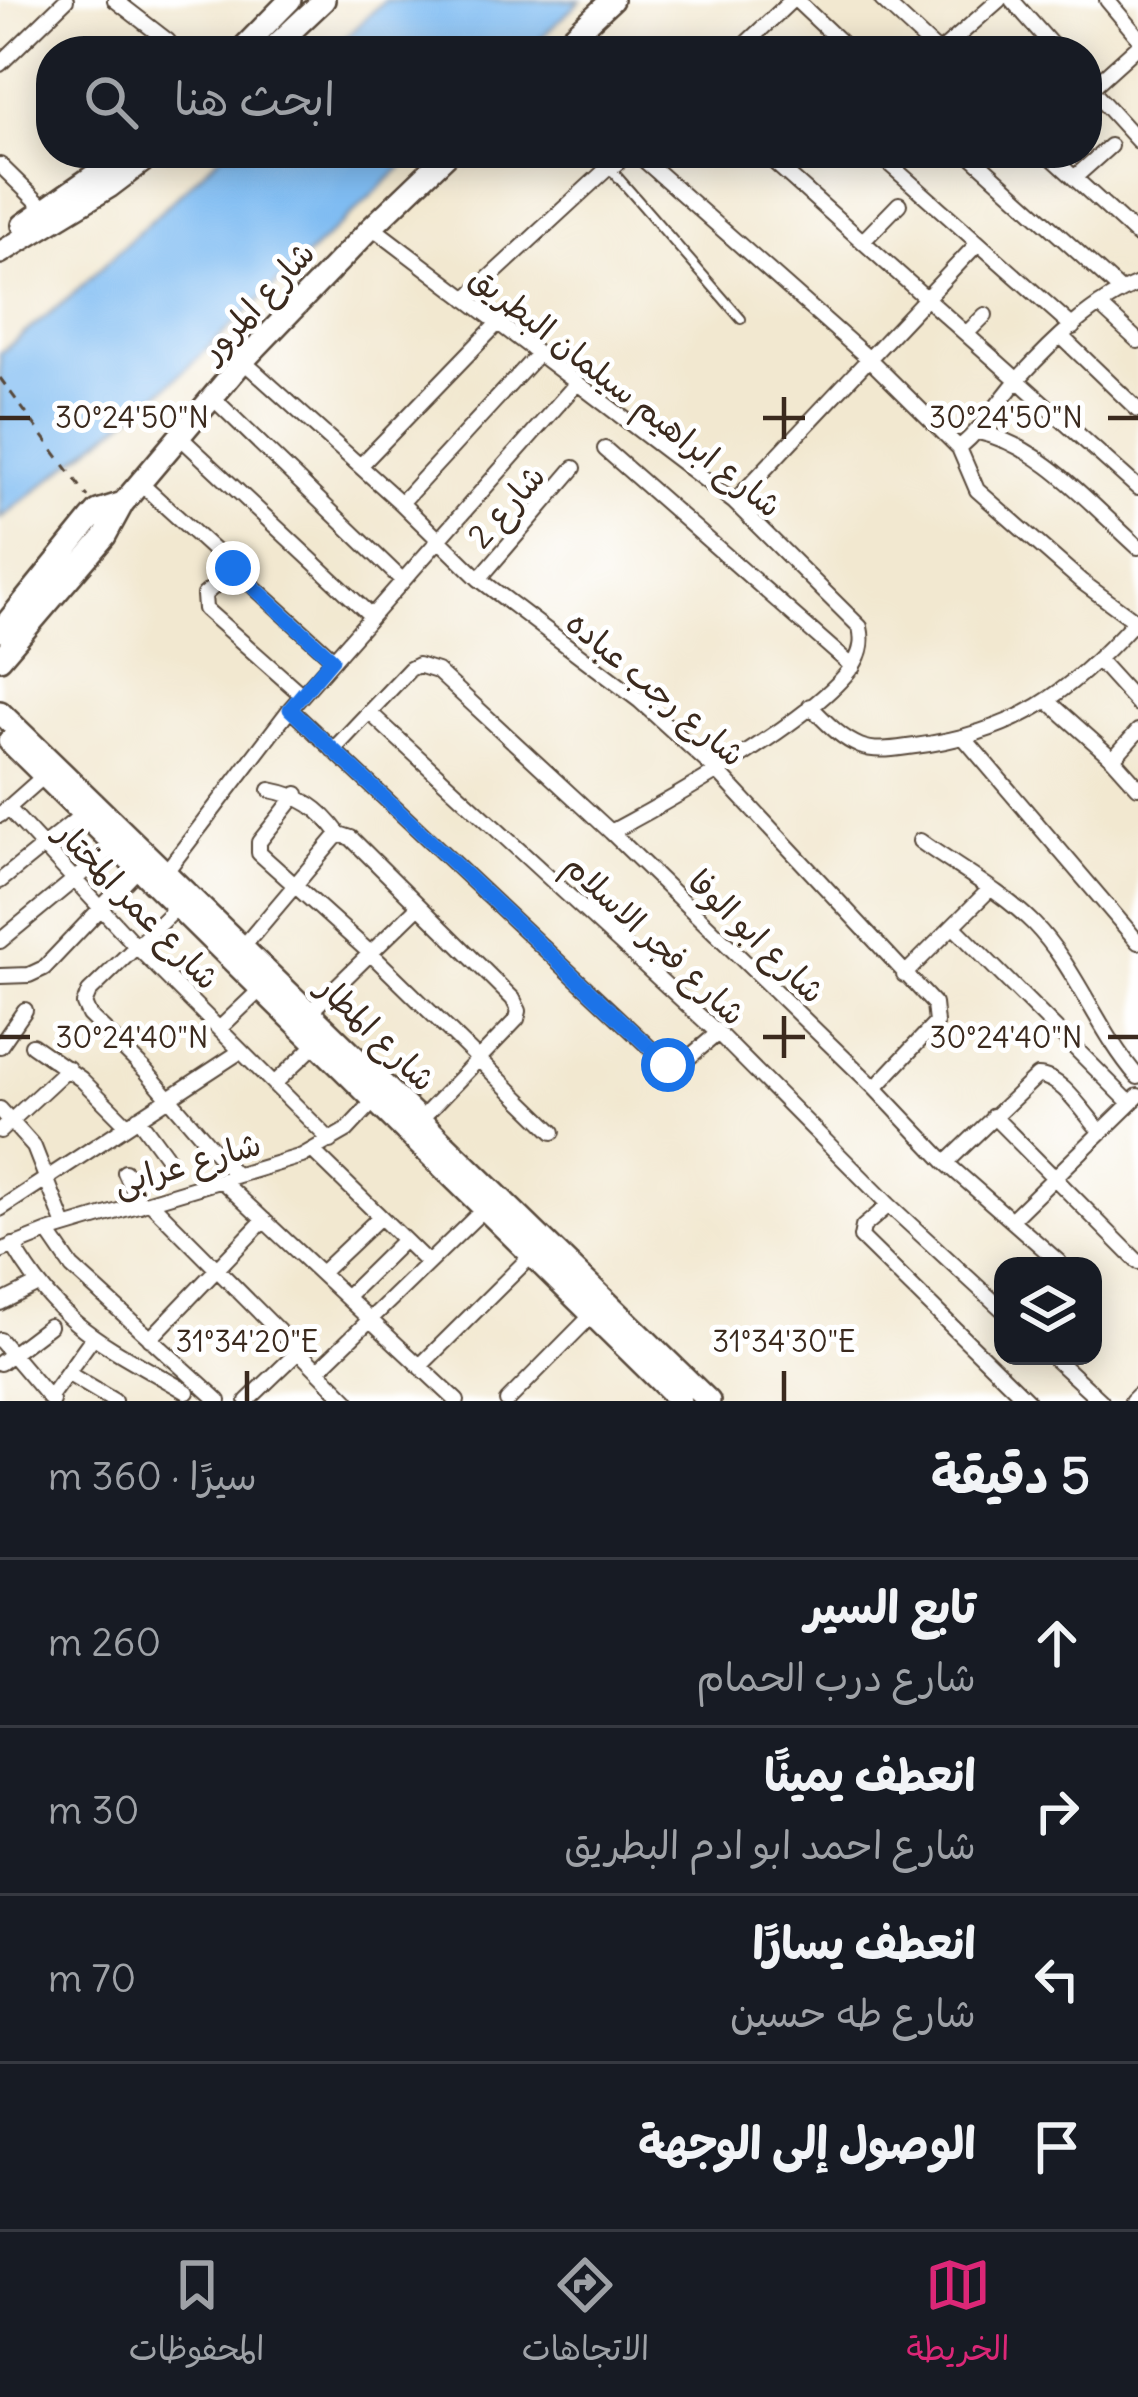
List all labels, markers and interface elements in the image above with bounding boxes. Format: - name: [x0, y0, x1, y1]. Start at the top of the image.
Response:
- search box: [36, 36, 1102, 168]
- icon: search: [78, 69, 144, 135]
- text: ابحث هنا: [174, 71, 335, 127]
- street label: شارع المرور: [189, 232, 326, 374]
- street label: شارع ابراهيم سيلمان البطريق: [458, 256, 790, 530]
- text: 30°24'50"N: [55, 398, 209, 436]
- text: 30°24'50"N: [929, 398, 1083, 436]
- street label: شارع 2: [458, 455, 556, 558]
- route end: [206, 541, 260, 595]
- street label: شارع رجب عباده: [556, 601, 754, 777]
- street label: شارع عمر المختار: [43, 810, 229, 1000]
- street label: شارع فجر الاسلام: [552, 844, 755, 1038]
- street label: شارع ابو الوفا: [678, 860, 834, 1014]
- street label: شارع المطار: [305, 964, 445, 1102]
- text: 30°24'40"N: [55, 1018, 209, 1056]
- text: 30°24'40"N: [929, 1018, 1083, 1056]
- route start: [641, 1038, 695, 1092]
- street label: شارع عرابى: [108, 1122, 266, 1207]
- map controls: [994, 1257, 1102, 1365]
- button: layers: [994, 1257, 1102, 1365]
- text: 31°34'20"E: [176, 1322, 318, 1360]
- text: 31°34'30"E: [712, 1322, 856, 1360]
- text: 5 دقيقة: [931, 1443, 1090, 1507]
- text: سيرًا · 360 m: [48, 1452, 257, 1501]
- text: تابع السير: [805, 1579, 976, 1635]
- icon: ahead: [1024, 1610, 1090, 1676]
- text: 260 m: [48, 1618, 161, 1667]
- text: شارع درب الحمام: [696, 1653, 976, 1702]
- text: انعطف يمينًا: [764, 1747, 976, 1803]
- icon: right: [1024, 1778, 1090, 1844]
- text: 30 m: [48, 1786, 139, 1835]
- text: شارع احمد ابو ادم البطريق: [564, 1821, 976, 1870]
- text: انعطف يسارًا: [753, 1915, 976, 1971]
- icon: left: [1024, 1946, 1090, 2012]
- text: 70 m: [48, 1954, 136, 2003]
- text: شارع طه حسين: [730, 1989, 976, 2038]
- icon: arrive: [1024, 2114, 1090, 2180]
- text: الوصول إلى الوجهة: [638, 2115, 976, 2171]
- tab: المحفوظات: [129, 2252, 265, 2378]
- tab: الاتجاهات: [522, 2252, 649, 2378]
- tab: الخريطة: [906, 2252, 1009, 2378]

